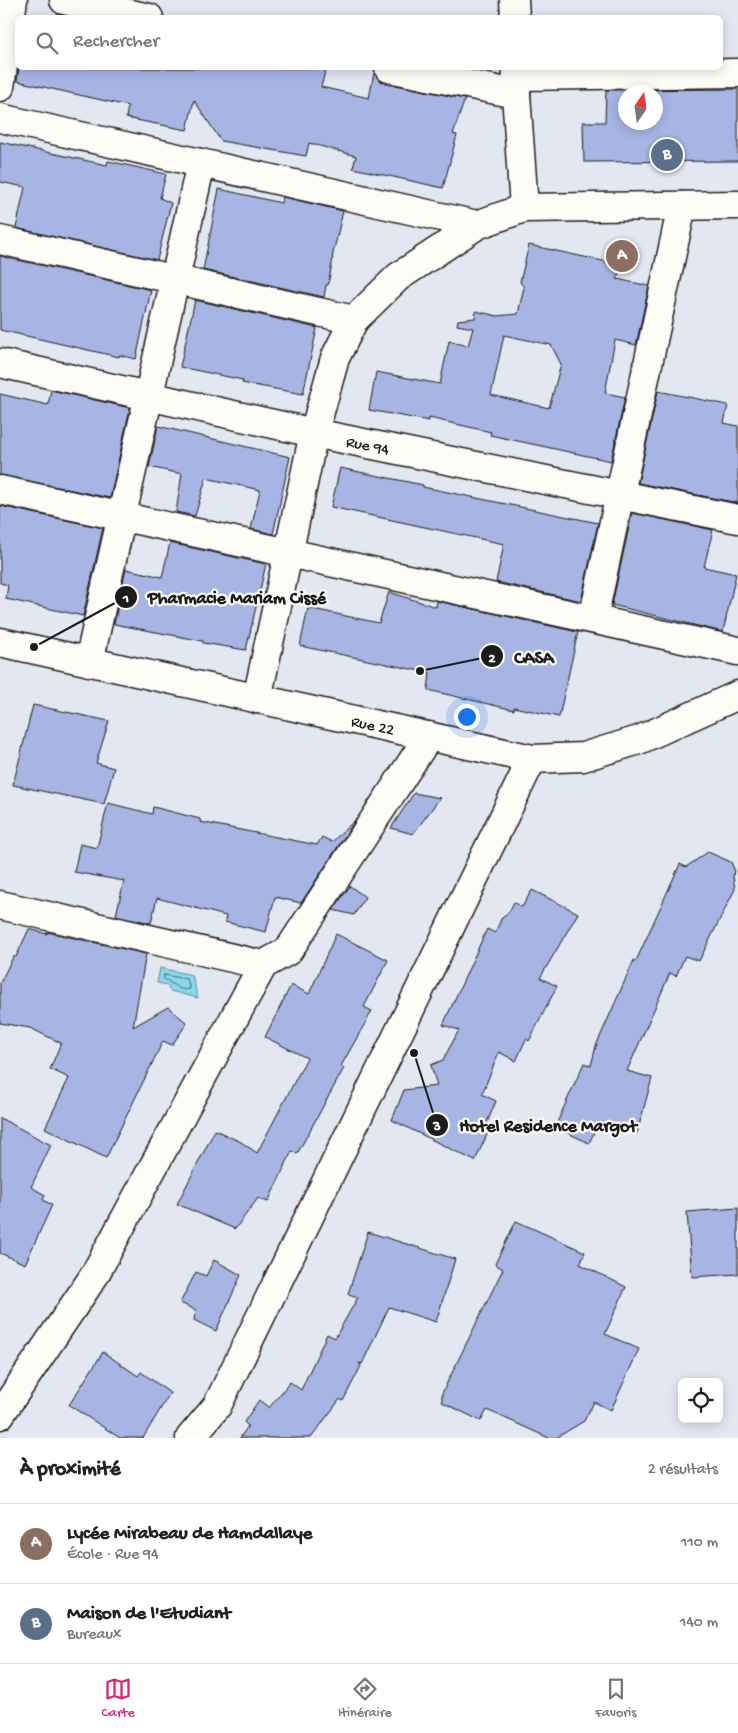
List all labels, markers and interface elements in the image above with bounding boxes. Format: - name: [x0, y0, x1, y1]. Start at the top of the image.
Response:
- search box: [15, 15, 723, 70]
- icon: search: [33, 29, 61, 57]
- text: Rechercher: [73, 31, 159, 54]
- north arrow: [618, 85, 663, 130]
- pin: B: [651, 136, 683, 174]
- pin: A: [606, 237, 638, 275]
- street label: Rue 94: [344, 434, 391, 461]
- callout: Pharmacie Mariam Cissé: [113, 580, 337, 613]
- text: Pharmacie Mariam Cissé: [147, 589, 327, 610]
- text: 1: [122, 590, 129, 608]
- callout: CASA: [479, 640, 564, 673]
- text: CASA: [513, 649, 555, 670]
- text: 2: [488, 650, 496, 668]
- your location: [454, 704, 480, 730]
- street label: Rue 22: [349, 714, 396, 741]
- callout: Hotel Residence Margot: [425, 1109, 647, 1142]
- text: Hotel Residence Margot: [459, 1117, 638, 1138]
- text: 3: [432, 1118, 441, 1136]
- map controls: [678, 1378, 723, 1423]
- button: locate: [678, 1378, 723, 1423]
- text: À proximité: [20, 1458, 121, 1483]
- text: 2 résultats: [648, 1461, 718, 1480]
- text: Lycée Mirabeau de Hamdallaye: [67, 1523, 312, 1546]
- text: A: [31, 1534, 41, 1553]
- text: 110 m: [681, 1534, 718, 1553]
- text: École · Rue 94: [67, 1546, 159, 1565]
- text: Maison de l'Etudiant: [67, 1603, 231, 1626]
- text: B: [32, 1614, 40, 1633]
- text: 140 m: [680, 1614, 718, 1633]
- text: Bureaux: [67, 1626, 121, 1645]
- tab: Carte: [102, 1675, 135, 1722]
- tab: Itinéraire: [338, 1675, 392, 1722]
- tab: Favoris: [595, 1675, 636, 1722]

